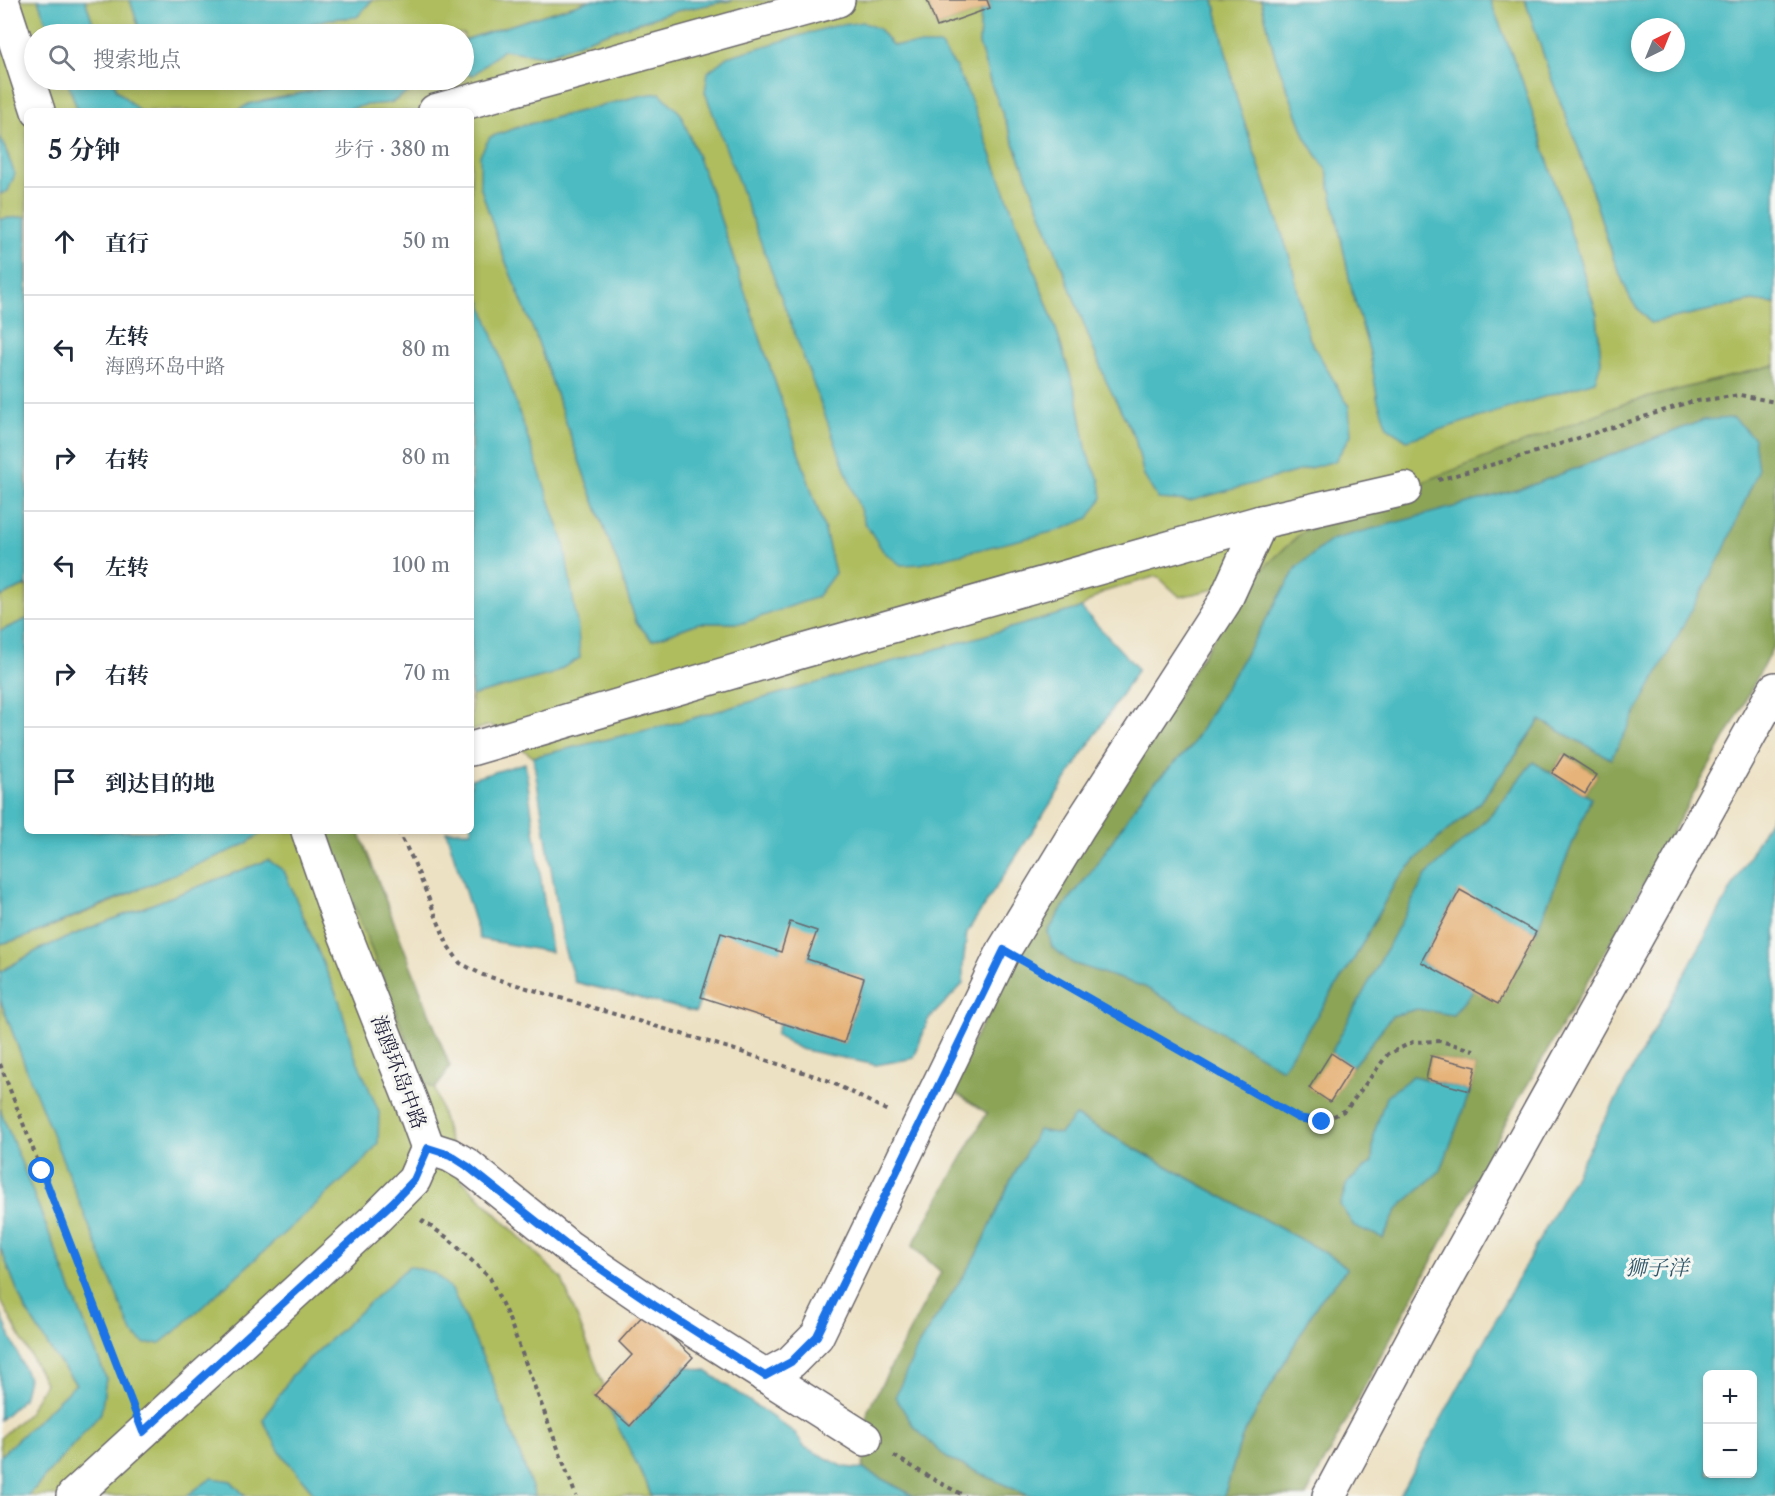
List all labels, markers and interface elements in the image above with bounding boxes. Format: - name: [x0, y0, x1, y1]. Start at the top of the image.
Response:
- north arrow: [1631, 18, 1685, 72]
- search box: [24, 24, 474, 90]
- icon: search: [45, 41, 78, 74]
- text: 搜索地点: [93, 46, 181, 73]
- text: 5 分钟: [48, 134, 121, 166]
- text: 步行 · 380 m: [334, 137, 450, 161]
- icon: ahead: [48, 225, 81, 258]
- text: 50 m: [403, 229, 450, 253]
- text: 直行: [105, 230, 149, 257]
- text: 左转: [105, 323, 149, 350]
- icon: left: [48, 333, 81, 366]
- text: 80 m: [402, 337, 450, 361]
- text: 海鸥环岛中路: [105, 354, 225, 378]
- icon: right: [48, 441, 81, 474]
- text: 80 m: [402, 445, 450, 469]
- text: 右转: [105, 446, 149, 473]
- icon: left: [48, 549, 81, 582]
- text: 100 m: [392, 553, 450, 577]
- text: 左转: [105, 554, 149, 581]
- icon: right: [48, 657, 81, 690]
- text: 70 m: [404, 661, 450, 685]
- text: 右转: [105, 662, 149, 689]
- icon: arrive: [48, 765, 81, 798]
- text: 到达目的地: [105, 770, 215, 797]
- street label: 海鸥环岛中路: [366, 1012, 432, 1132]
- route end: [1308, 1108, 1334, 1134]
- route start: [28, 1157, 54, 1183]
- water label: 狮子洋: [1626, 1255, 1691, 1280]
- map controls: [1703, 1370, 1757, 1478]
- button: +: [1703, 1370, 1757, 1424]
- button: −: [1703, 1424, 1757, 1478]

